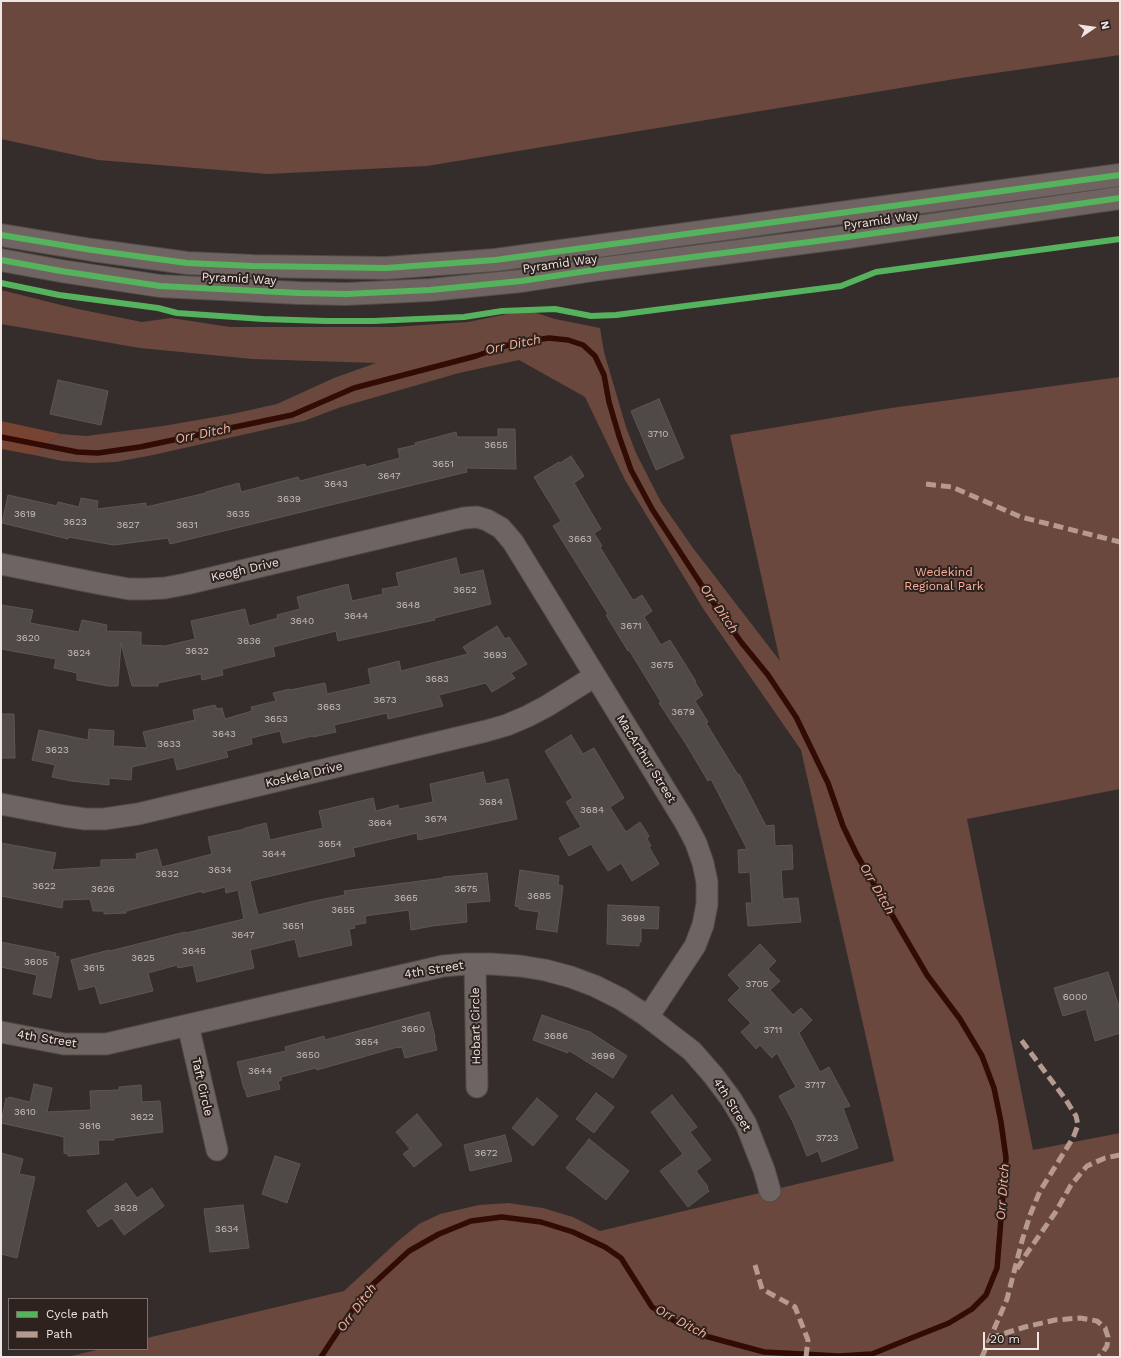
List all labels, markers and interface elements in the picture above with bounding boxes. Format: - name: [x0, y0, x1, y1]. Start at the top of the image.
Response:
- north arrow: [1073, 8, 1113, 48]
- text: N: [1098, 20, 1112, 31]
- street label: Pyramid Way: [843, 209, 919, 233]
- street label: Pyramid Way: [522, 252, 598, 276]
- street label: Pyramid Way: [201, 270, 277, 288]
- water label: Orr Ditch: [484, 331, 542, 359]
- water label: Orr Ditch: [174, 420, 232, 448]
- house number: 3710: [647, 428, 669, 440]
- house number: 3655: [484, 439, 508, 451]
- house number: 3651: [432, 458, 454, 470]
- house number: 3647: [377, 470, 401, 482]
- house number: 3643: [324, 478, 348, 490]
- house number: 3639: [277, 493, 301, 505]
- house number: 3619: [14, 508, 36, 520]
- house number: 3635: [226, 508, 250, 520]
- house number: 3623: [63, 516, 87, 528]
- house number: 3627: [116, 519, 140, 531]
- house number: 3631: [176, 519, 198, 531]
- house number: 3663: [568, 533, 592, 545]
- street label: Keogh Drive: [210, 555, 280, 585]
- park label: Wedekind Regional Park: [904, 565, 984, 593]
- water label: Orr Ditch: [696, 581, 742, 637]
- house number: 3652: [453, 584, 477, 596]
- house number: 3648: [396, 599, 420, 611]
- house number: 3644: [344, 610, 368, 622]
- house number: 3640: [290, 615, 314, 627]
- house number: 3671: [620, 620, 642, 632]
- house number: 3620: [16, 632, 40, 644]
- house number: 3636: [237, 635, 261, 647]
- house number: 3632: [185, 645, 209, 657]
- house number: 3624: [67, 647, 91, 659]
- house number: 3693: [483, 649, 507, 661]
- house number: 3675: [650, 659, 674, 671]
- house number: 3683: [425, 673, 449, 685]
- house number: 3673: [373, 694, 397, 706]
- house number: 3663: [317, 701, 341, 713]
- house number: 3679: [671, 706, 695, 718]
- street label: MacArthur Street: [613, 712, 679, 806]
- house number: 3653: [264, 713, 288, 725]
- house number: 3643: [212, 728, 236, 740]
- house number: 3633: [157, 738, 181, 750]
- house number: 3623: [45, 744, 69, 756]
- street label: Koskela Drive: [264, 759, 344, 791]
- house number: 3684: [479, 796, 503, 808]
- house number: 3684: [580, 804, 604, 816]
- house number: 3674: [425, 813, 447, 825]
- house number: 3664: [368, 817, 392, 829]
- house number: 3654: [318, 838, 342, 850]
- house number: 3644: [262, 848, 286, 860]
- water label: Orr Ditch: [856, 861, 898, 917]
- house number: 3634: [208, 864, 232, 876]
- house number: 3632: [155, 868, 179, 880]
- house number: 3622: [32, 880, 56, 892]
- house number: 3626: [91, 883, 115, 895]
- house number: 3675: [454, 883, 478, 895]
- house number: 3685: [527, 890, 551, 902]
- house number: 3665: [394, 892, 418, 904]
- house number: 3655: [331, 904, 355, 916]
- house number: 3698: [621, 912, 645, 924]
- house number: 3651: [282, 920, 304, 932]
- house number: 3647: [231, 929, 255, 941]
- house number: 3645: [182, 945, 206, 957]
- house number: 3625: [131, 952, 155, 964]
- house number: 3605: [24, 956, 48, 968]
- street label: 4th Street: [403, 958, 465, 982]
- house number: 3615: [83, 962, 105, 974]
- house number: 3705: [746, 978, 768, 990]
- street label: Hobart Circle: [468, 987, 484, 1065]
- house number: 6000: [1063, 991, 1087, 1003]
- house number: 3660: [401, 1023, 425, 1035]
- house number: 3711: [764, 1024, 782, 1036]
- street label: 4th Street: [16, 1027, 78, 1051]
- house number: 3686: [544, 1030, 568, 1042]
- house number: 3654: [355, 1036, 379, 1048]
- house number: 3650: [296, 1049, 320, 1061]
- house number: 3696: [591, 1050, 615, 1062]
- street label: Taft Circle: [188, 1056, 216, 1118]
- house number: 3644: [248, 1065, 272, 1077]
- street label: 4th Street: [710, 1076, 754, 1134]
- house number: 3717: [805, 1079, 825, 1091]
- house number: 3610: [14, 1106, 36, 1118]
- house number: 3622: [130, 1111, 154, 1123]
- house number: 3616: [79, 1120, 101, 1132]
- house number: 3723: [816, 1132, 838, 1144]
- house number: 3672: [474, 1147, 498, 1159]
- water label: Orr Ditch: [993, 1163, 1013, 1221]
- house number: 3628: [114, 1202, 138, 1214]
- house number: 3634: [215, 1223, 239, 1235]
- water label: Orr Ditch: [334, 1281, 380, 1335]
- legend: [8, 1298, 148, 1350]
- water label: Orr Ditch: [652, 1302, 710, 1342]
- text: Cycle path: [46, 1307, 108, 1321]
- scale bar: [985, 1324, 1041, 1350]
- text: Path: [46, 1327, 72, 1341]
- text: 20 m: [990, 1332, 1020, 1346]

